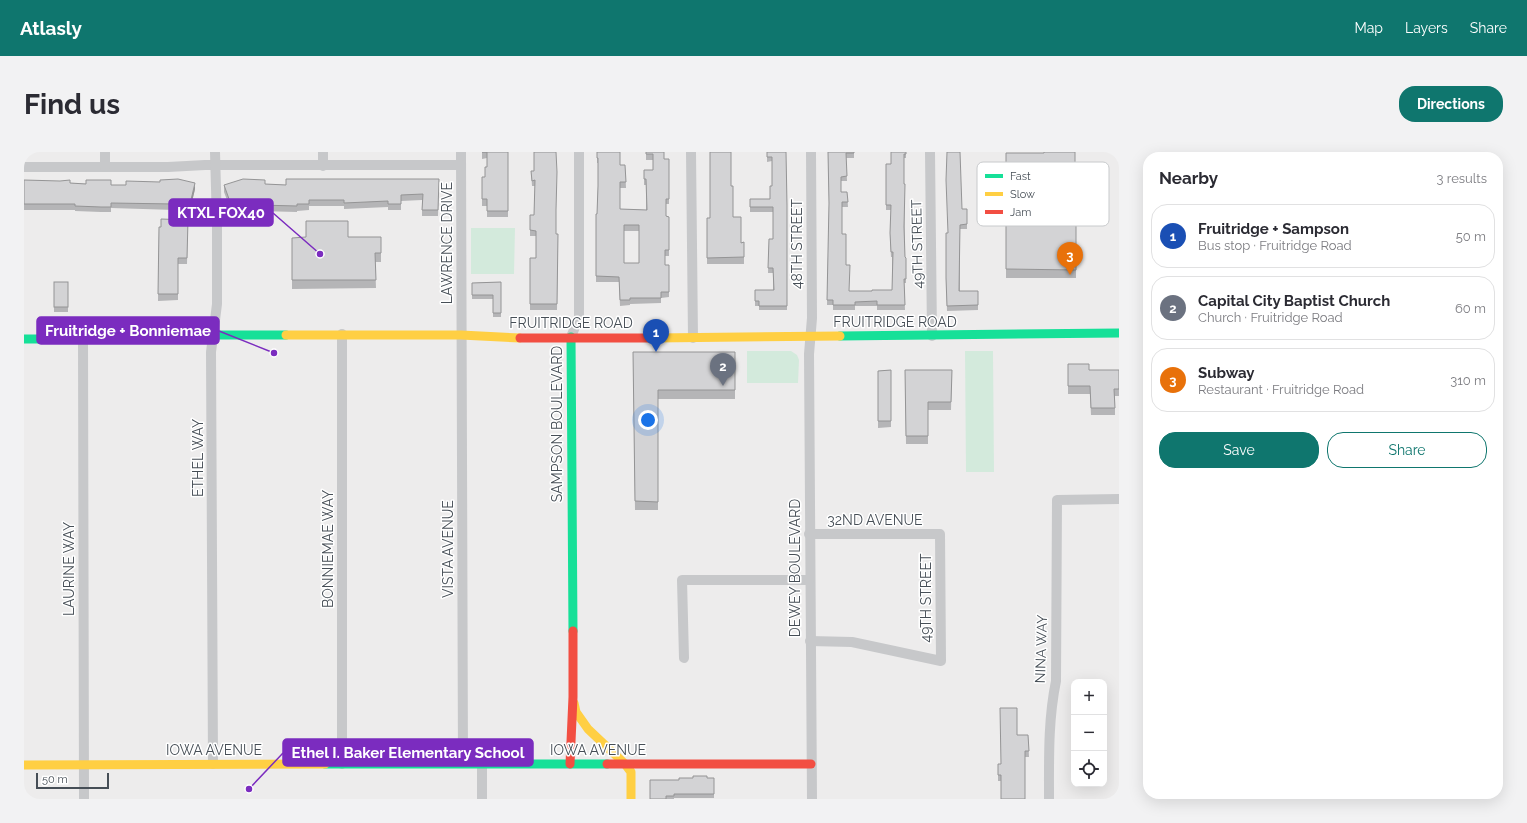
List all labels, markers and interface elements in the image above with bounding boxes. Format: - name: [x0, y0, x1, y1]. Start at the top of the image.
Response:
- text: Atlasly: [20, 17, 82, 39]
- text: Map: [1355, 20, 1383, 36]
- text: Layers: [1405, 20, 1448, 36]
- text: Share: [1470, 20, 1507, 36]
- button: Directions: [1399, 86, 1503, 122]
- text: Find us: [24, 88, 120, 121]
- legend: [977, 162, 1109, 226]
- text: Nearby: [1159, 168, 1218, 188]
- text: Fast: [1010, 170, 1031, 183]
- text: 3 results: [1437, 171, 1487, 186]
- street label: LAWRENCE DRIVE: [439, 182, 455, 304]
- text: Slow: [1010, 188, 1035, 201]
- callout: KTXL FOX40: [169, 199, 273, 226]
- street label: 48TH STREET: [789, 199, 805, 289]
- street label: 49TH STREET: [908, 199, 926, 289]
- text: KTXL FOX40: [177, 204, 265, 222]
- text: Jam: [1010, 206, 1031, 219]
- text: Fruitridge + Sampson: [1198, 220, 1349, 238]
- text: 1: [1170, 229, 1176, 244]
- text: 50 m: [1456, 229, 1486, 244]
- text: Bus stop · Fruitridge Road: [1198, 238, 1352, 253]
- pin: 3: [1057, 242, 1083, 275]
- text: Capital City Baptist Church: [1198, 292, 1390, 310]
- text: 2: [1169, 301, 1177, 316]
- text: 60 m: [1455, 301, 1486, 316]
- text: Church · Fruitridge Road: [1198, 310, 1343, 325]
- street label: FRUITRIDGE ROAD: [833, 314, 957, 330]
- street label: FRUITRIDGE ROAD: [509, 315, 633, 331]
- callout: Fruitridge + Bonniemae: [37, 317, 219, 344]
- pin: 1: [643, 319, 669, 352]
- text: Fruitridge + Bonniemae: [45, 322, 211, 340]
- street label: SAMPSON BOULEVARD: [549, 346, 565, 502]
- pin: 2: [710, 353, 736, 386]
- text: Subway: [1198, 364, 1255, 382]
- text: 3: [1169, 373, 1177, 388]
- text: 310 m: [1450, 373, 1486, 388]
- text: Restaurant · Fruitridge Road: [1198, 382, 1364, 397]
- your location: [638, 410, 658, 430]
- street label: ETHEL WAY: [190, 419, 206, 497]
- button: Save: [1159, 432, 1319, 468]
- button: Share: [1327, 432, 1487, 468]
- street label: BONNIEMAE WAY: [320, 490, 336, 608]
- street label: DEWEY BOULEVARD: [787, 499, 803, 637]
- street label: VISTA AVENUE: [440, 500, 456, 598]
- street label: 32ND AVENUE: [827, 512, 923, 528]
- street label: LAURINE WAY: [61, 522, 77, 616]
- street label: 49TH STREET: [918, 553, 934, 643]
- street label: NINA WAY: [1032, 614, 1050, 684]
- map controls: [1071, 679, 1107, 787]
- button: +: [1071, 679, 1107, 715]
- button: −: [1071, 715, 1107, 751]
- callout: Ethel I. Baker Elementary School: [283, 739, 533, 766]
- street label: IOWA AVENUE: [166, 742, 262, 758]
- street label: IOWA AVENUE: [550, 742, 646, 758]
- text: Ethel I. Baker Elementary School: [292, 744, 525, 762]
- button: locate: [1071, 751, 1107, 787]
- scale bar: [36, 771, 109, 790]
- text: 50 m: [42, 773, 68, 786]

